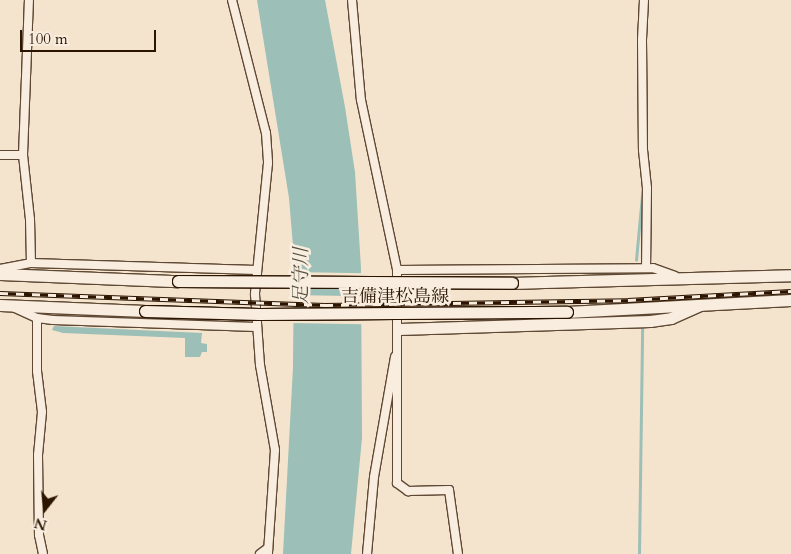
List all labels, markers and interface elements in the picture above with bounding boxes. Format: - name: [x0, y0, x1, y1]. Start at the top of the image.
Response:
- scale bar: [22, 20, 159, 52]
- text: 100 m: [28, 29, 68, 49]
- water label: 足守川: [291, 248, 313, 304]
- street label: 吉備津松島線: [341, 286, 449, 308]
- north arrow: [20, 484, 70, 534]
- text: N: [32, 513, 49, 535]

